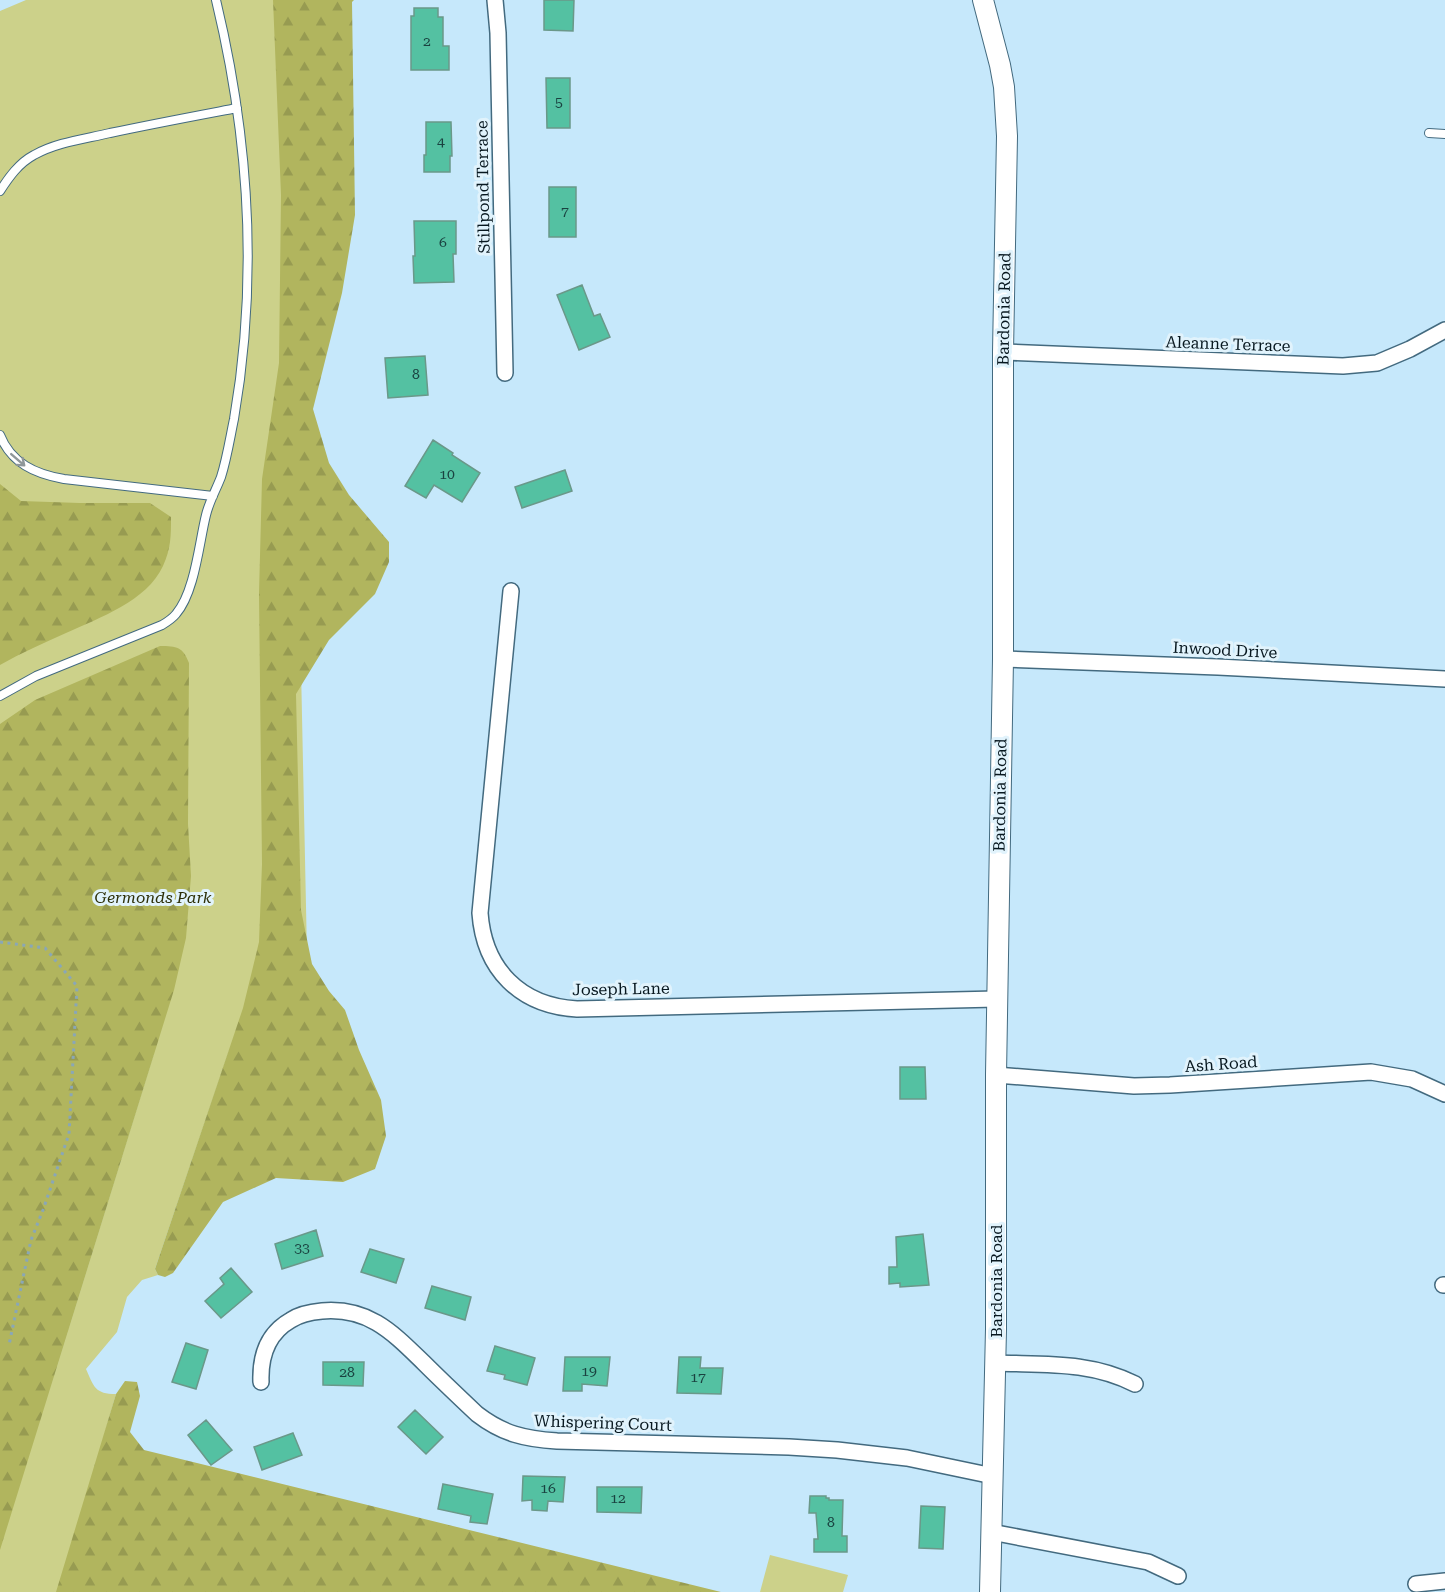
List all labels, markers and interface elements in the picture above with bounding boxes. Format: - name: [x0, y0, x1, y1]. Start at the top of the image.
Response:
- house number: 2: [423, 33, 431, 49]
- house number: 5: [555, 94, 563, 110]
- street label: Stillpond Terrace: [472, 120, 494, 254]
- house number: 4: [437, 133, 445, 149]
- house number: 7: [561, 203, 569, 219]
- house number: 6: [439, 234, 447, 250]
- street label: Bardonia Road: [994, 252, 1014, 366]
- street label: Aleanne Terrace: [1165, 332, 1291, 356]
- house number: 8: [412, 366, 420, 382]
- one-way arrow: [10, 453, 25, 467]
- house number: 10: [439, 466, 455, 482]
- street label: Inwood Drive: [1172, 638, 1278, 662]
- street label: Bardonia Road: [990, 738, 1010, 852]
- park label: Germonds Park: [94, 888, 212, 907]
- street label: Joseph Lane: [572, 979, 670, 999]
- street label: Ash Road: [1184, 1052, 1258, 1076]
- street label: Bardonia Road: [987, 1224, 1006, 1338]
- house number: 33: [294, 1240, 310, 1256]
- house number: 19: [581, 1363, 597, 1379]
- house number: 28: [339, 1364, 355, 1380]
- house number: 17: [690, 1369, 706, 1385]
- street label: Whispering Court: [534, 1411, 672, 1435]
- house number: 16: [540, 1480, 556, 1496]
- house number: 12: [610, 1490, 626, 1506]
- house number: 8: [827, 1514, 835, 1530]

